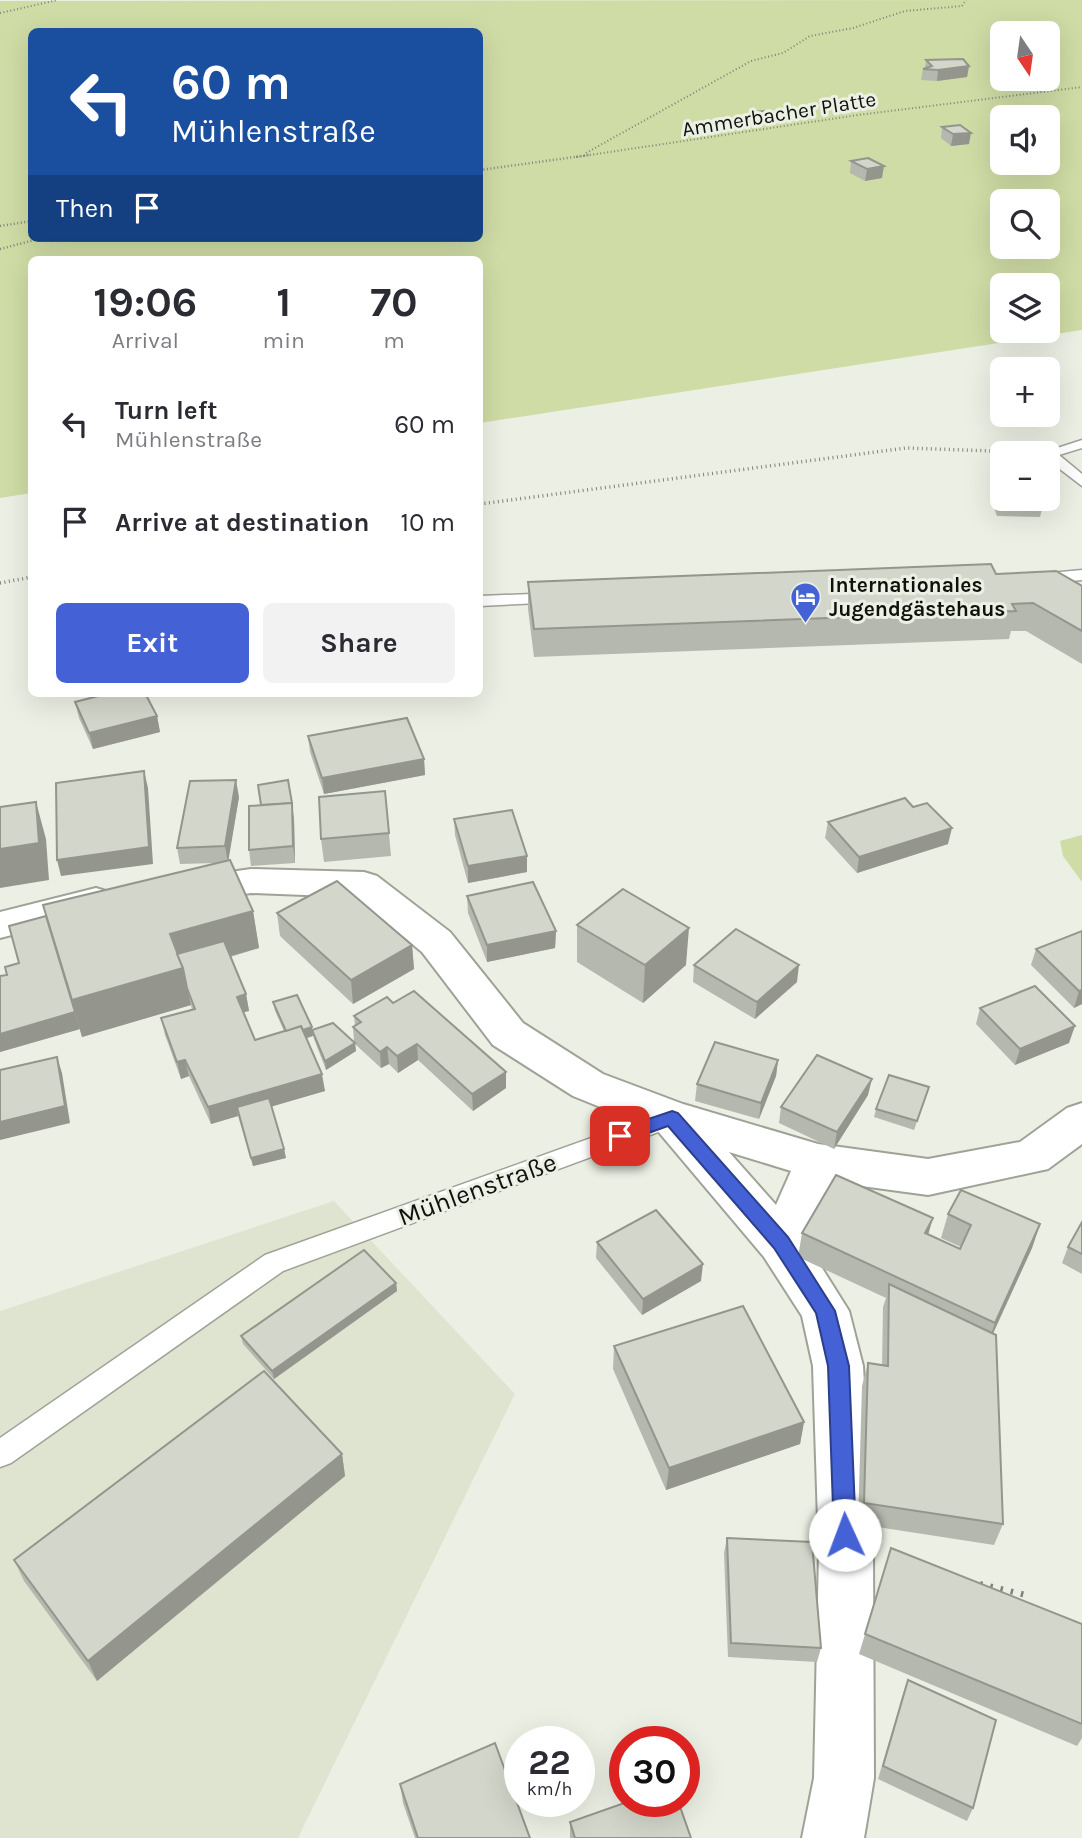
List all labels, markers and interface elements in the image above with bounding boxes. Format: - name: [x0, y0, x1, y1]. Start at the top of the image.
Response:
- north arrow: [990, 21, 1060, 91]
- map controls: [990, 21, 1060, 511]
- text: 60 m: [171, 54, 291, 111]
- icon: left: [56, 56, 147, 147]
- street label: Ammerbacher Platte: [680, 87, 878, 141]
- button: sound: [990, 105, 1060, 175]
- text: Mühlenstraße: [171, 113, 376, 150]
- icon: arrive: [128, 189, 166, 227]
- button: search: [990, 189, 1060, 259]
- text: Then: [56, 193, 114, 224]
- button: layers: [990, 273, 1060, 343]
- text: 19:06: [93, 277, 197, 327]
- text: 1: [276, 277, 291, 327]
- text: 70: [370, 277, 418, 327]
- text: Arrival: [112, 327, 179, 354]
- text: min: [263, 327, 305, 354]
- text: m: [383, 327, 405, 354]
- button: +: [990, 357, 1060, 427]
- text: Turn left: [115, 395, 217, 426]
- icon: left: [56, 405, 94, 443]
- text: 60 m: [394, 409, 455, 440]
- text: Mühlenstraße: [115, 426, 262, 453]
- button: −: [990, 441, 1060, 511]
- icon: arrive: [56, 503, 94, 541]
- text: Arrive at destination: [115, 507, 369, 538]
- text: 10 m: [400, 507, 455, 538]
- place label: Internationales Jugendgästehaus: [829, 573, 1005, 621]
- hotel icon: Internationales Jugendgästehaus: [789, 580, 823, 624]
- button: Exit: [56, 603, 249, 683]
- button: Share: [263, 603, 455, 683]
- pin: [590, 1106, 650, 1166]
- icon: arrive: [601, 1117, 639, 1155]
- street label: Mühlenstraße: [394, 1146, 561, 1232]
- position arrow: [808, 1498, 882, 1572]
- speed limit sign: 30: [609, 1726, 700, 1817]
- text: 22: [528, 1742, 571, 1783]
- text: km/h: [527, 1778, 572, 1800]

